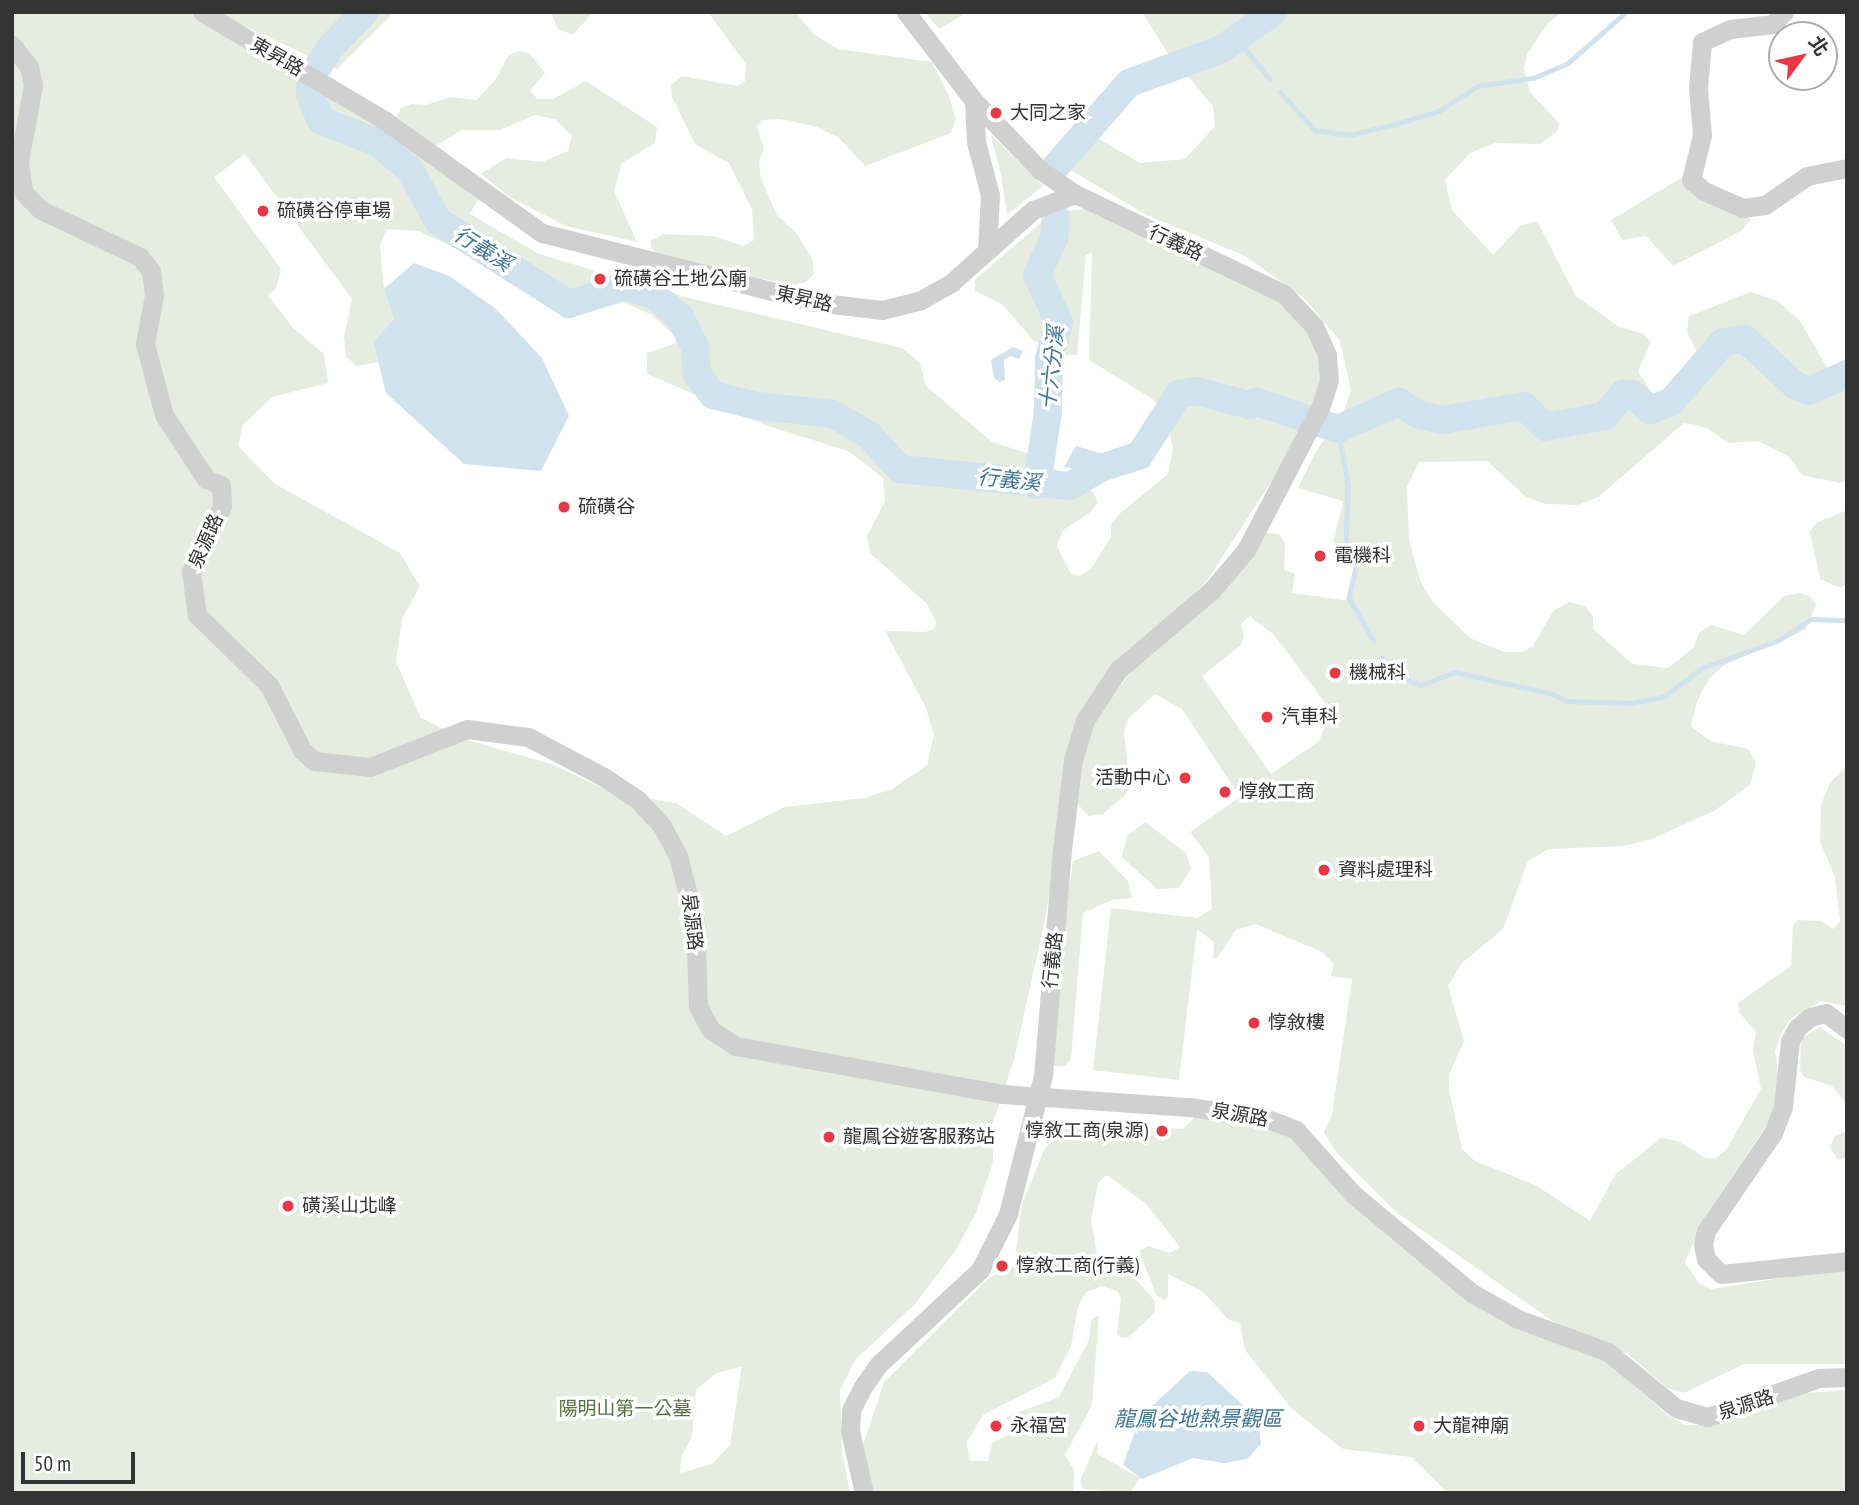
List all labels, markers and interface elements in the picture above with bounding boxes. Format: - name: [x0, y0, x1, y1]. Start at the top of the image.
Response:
- north arrow: [1768, 21, 1838, 91]
- text: 北: [1804, 31, 1834, 60]
- street label: 東昇路: [247, 33, 307, 81]
- place label: 大同之家: [1010, 102, 1086, 124]
- marker: 大同之家: [988, 105, 1004, 121]
- place label: 硫磺谷停車場: [277, 200, 391, 222]
- marker: 硫磺谷停車場: [255, 203, 271, 219]
- street label: 行義路: [1145, 221, 1207, 265]
- water label: 行義溪: [450, 222, 516, 276]
- place label: 硫磺谷土地公廟: [614, 268, 747, 290]
- marker: 硫磺谷土地公廟: [592, 271, 608, 287]
- street label: 東昇路: [774, 281, 834, 317]
- water label: 十六分溪: [1035, 325, 1069, 411]
- water label: 行義溪: [976, 464, 1042, 496]
- place label: 硫磺谷: [578, 496, 635, 518]
- marker: 硫磺谷: [556, 499, 572, 515]
- street label: 泉源路: [184, 510, 228, 572]
- place label: 電機科: [1334, 545, 1391, 567]
- marker: 電機科: [1312, 548, 1328, 564]
- place label: 機械科: [1349, 662, 1406, 684]
- marker: 機械科: [1327, 665, 1343, 681]
- place label: 汽車科: [1281, 706, 1338, 728]
- marker: 汽車科: [1259, 709, 1275, 725]
- place label: 活動中心: [1095, 767, 1171, 789]
- marker: 活動中心: [1177, 770, 1193, 786]
- place label: 惇敘工商: [1239, 781, 1315, 803]
- marker: 惇敘工商: [1217, 784, 1233, 800]
- place label: 資料處理科: [1338, 859, 1433, 881]
- marker: 資料處理科: [1316, 862, 1332, 878]
- street label: 泉源路: [677, 892, 707, 952]
- street label: 行義路: [1039, 930, 1067, 990]
- place label: 惇敘樓: [1268, 1012, 1325, 1034]
- marker: 惇敘樓: [1246, 1015, 1262, 1031]
- street label: 泉源路: [1210, 1099, 1270, 1131]
- place label: 惇敘工商(泉源): [1025, 1120, 1148, 1142]
- marker: 惇敘工商(泉源): [1154, 1123, 1170, 1139]
- place label: 龍鳳谷遊客服務站: [843, 1126, 995, 1148]
- marker: 龍鳳谷遊客服務站: [821, 1129, 837, 1145]
- place label: 磺溪山北峰: [302, 1195, 397, 1217]
- marker: 磺溪山北峰: [280, 1198, 296, 1214]
- place label: 惇敘工商(行義): [1016, 1255, 1139, 1277]
- marker: 惇敘工商(行義): [994, 1258, 1010, 1274]
- street label: 泉源路: [1715, 1385, 1777, 1425]
- park label: 陽明山第一公墓: [559, 1398, 691, 1420]
- water label: 龍鳳谷地熱景觀區: [1114, 1406, 1282, 1432]
- place label: 永福宮: [1010, 1415, 1067, 1437]
- place label: 大龍神廟: [1433, 1415, 1509, 1437]
- marker: 永福宮: [988, 1418, 1004, 1434]
- marker: 大龍神廟: [1411, 1418, 1427, 1434]
- scale bar: [24, 1438, 138, 1482]
- text: 50 m: [34, 1450, 71, 1477]

